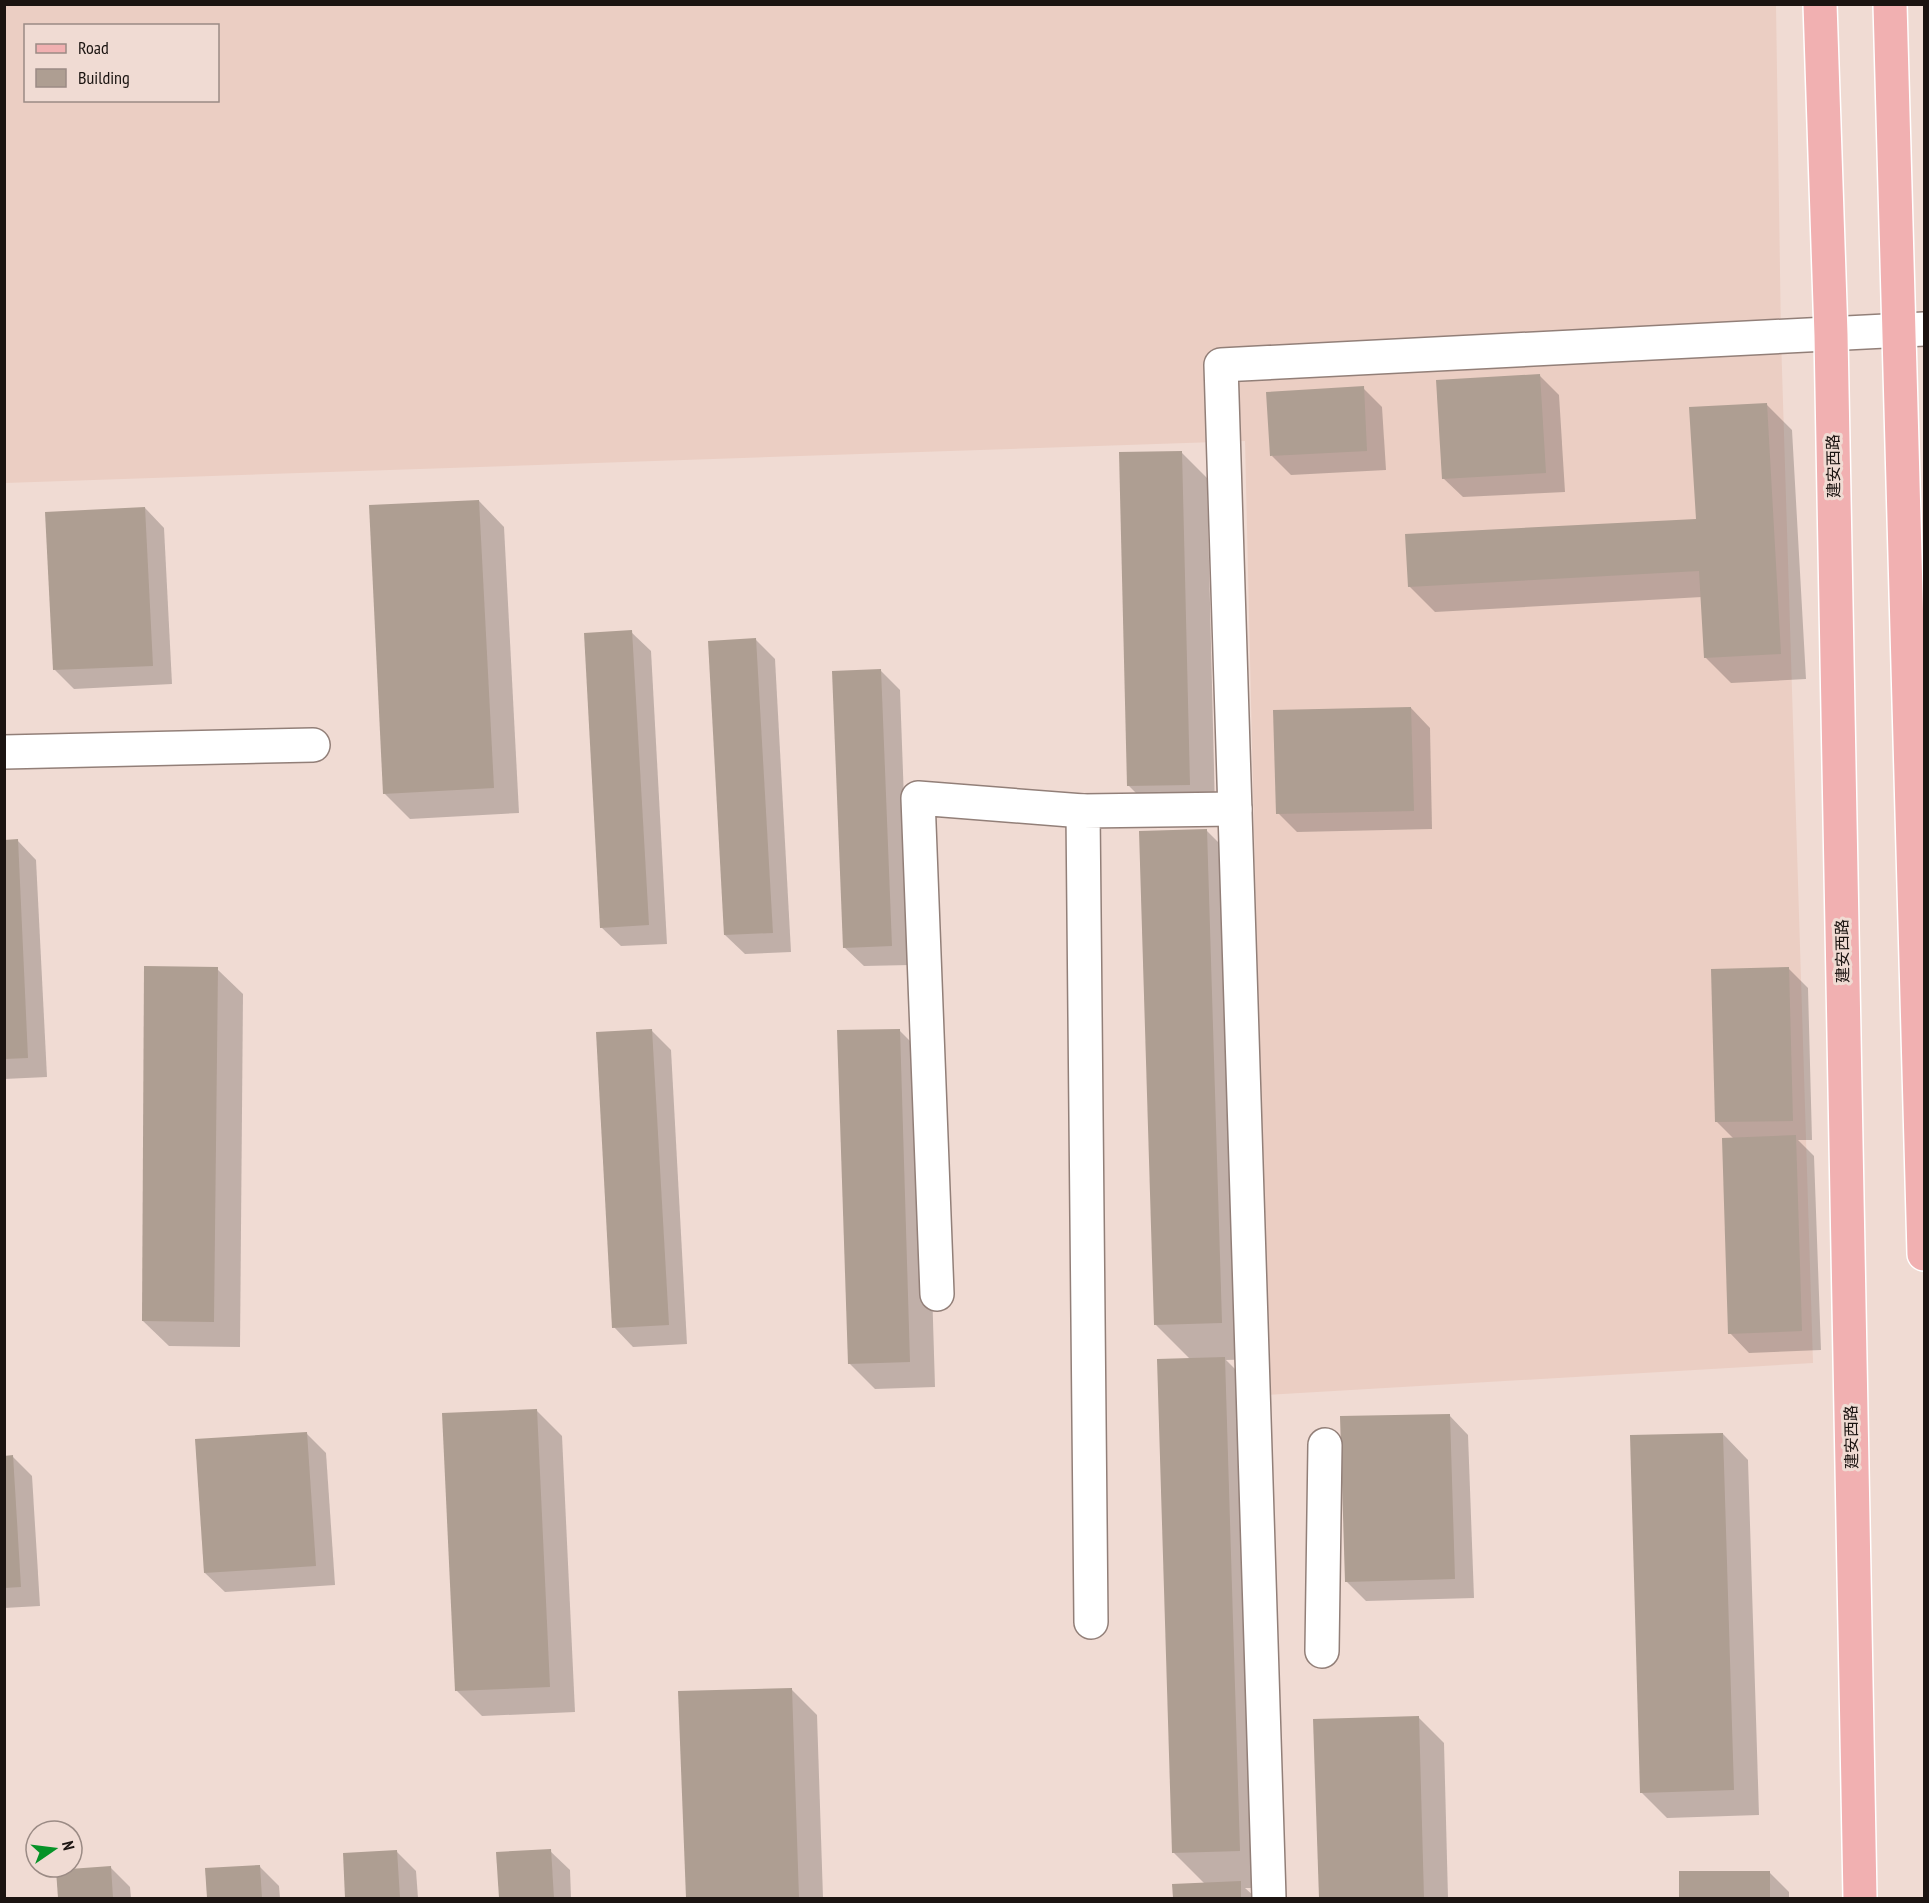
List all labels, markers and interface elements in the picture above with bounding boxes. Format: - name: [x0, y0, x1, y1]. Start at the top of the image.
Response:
- legend: [24, 24, 219, 102]
- text: Road: [78, 36, 109, 59]
- text: Building: [78, 66, 130, 89]
- street label: 建安西路: [1822, 434, 1844, 498]
- street label: 建安西路: [1831, 919, 1853, 983]
- street label: 建安西路: [1840, 1405, 1862, 1469]
- north arrow: [24, 1819, 84, 1879]
- text: N: [58, 1839, 79, 1852]

